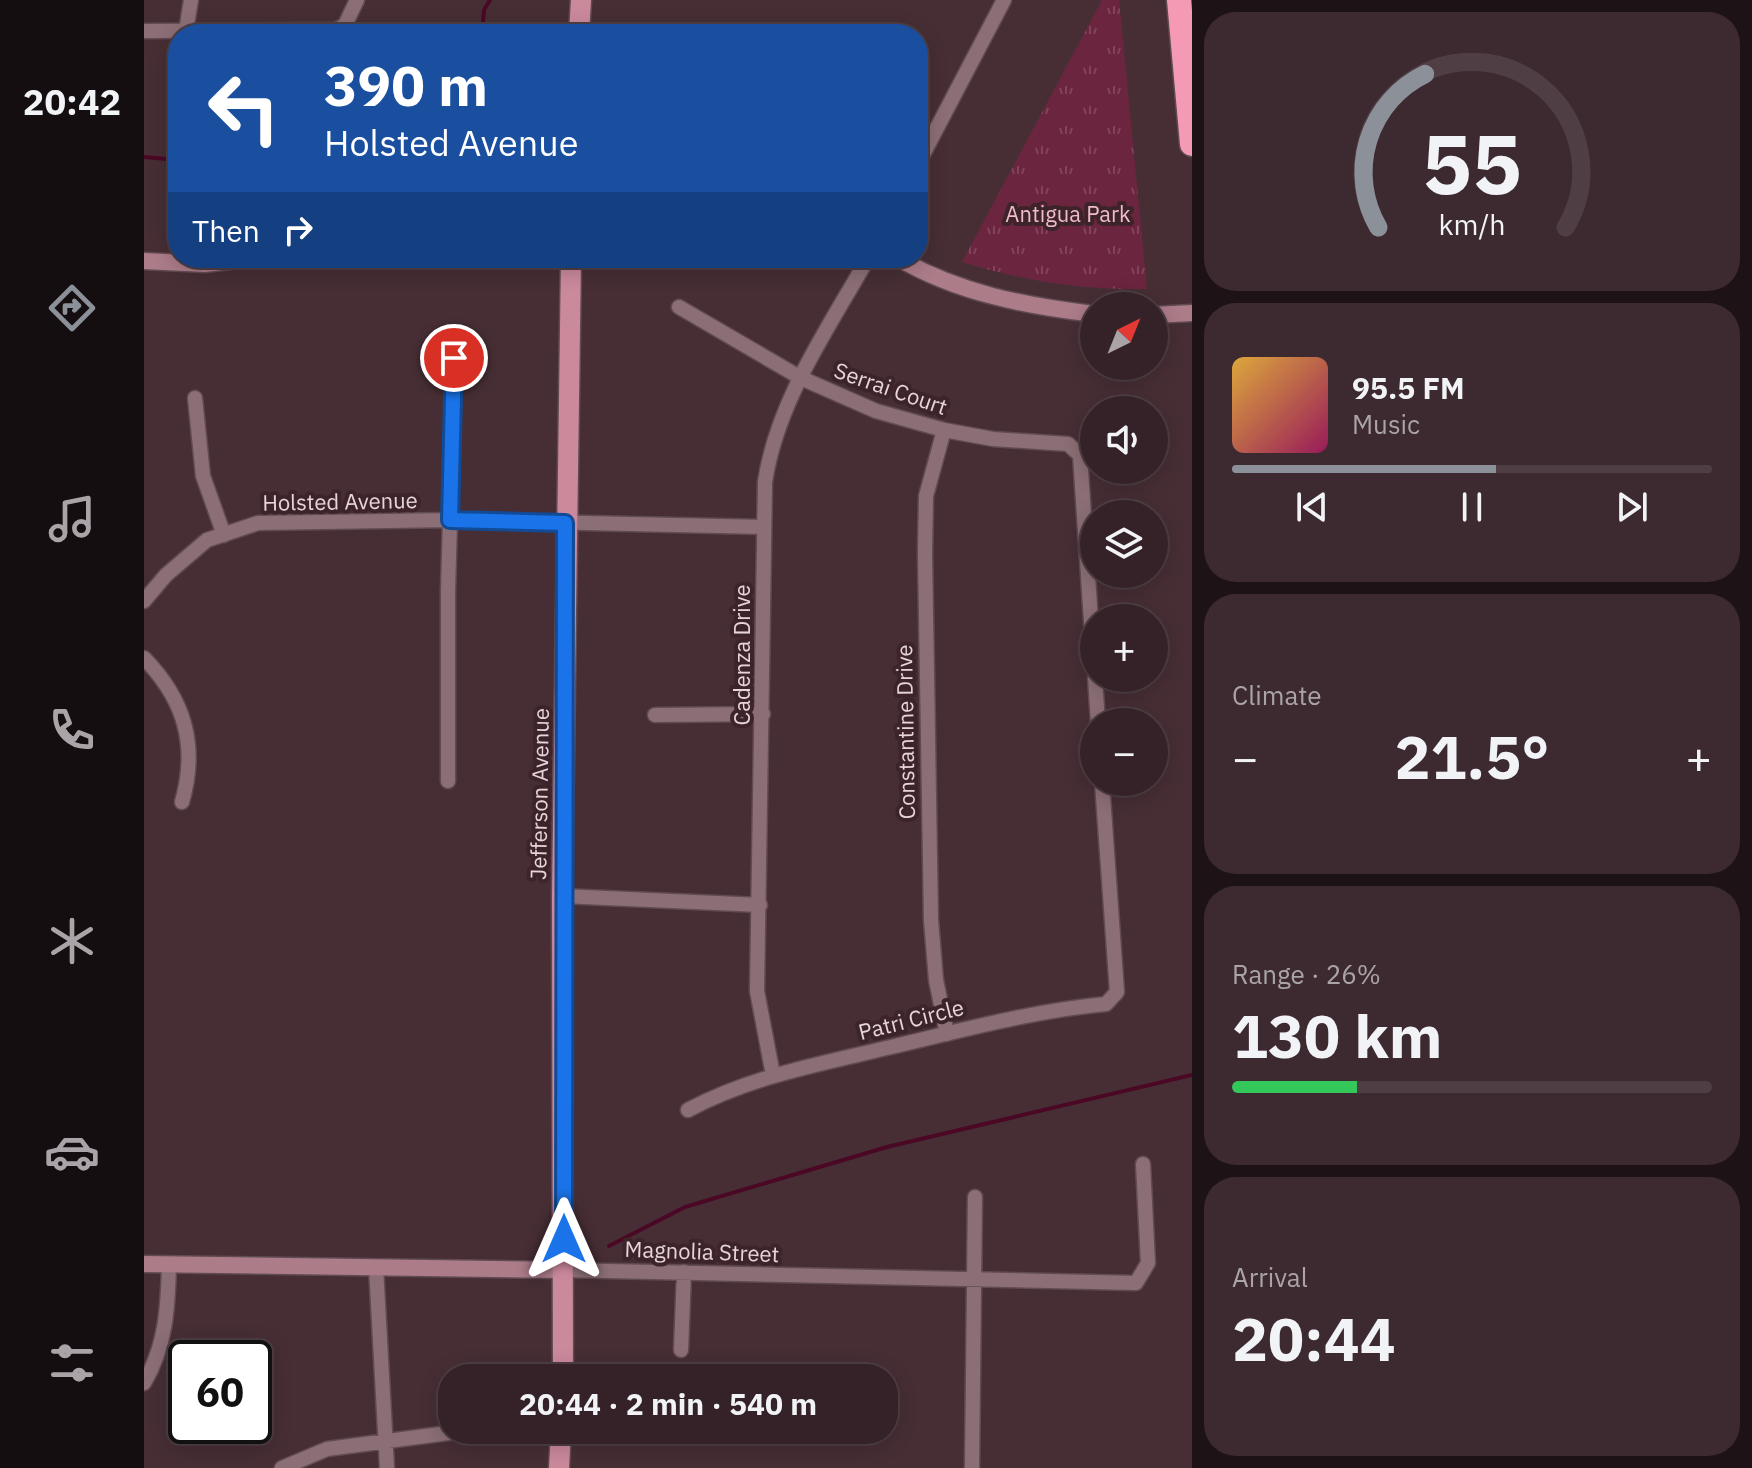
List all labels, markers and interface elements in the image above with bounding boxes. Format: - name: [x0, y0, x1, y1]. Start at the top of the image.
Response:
- text: 390 m: [324, 49, 488, 121]
- icon: left: [192, 56, 296, 160]
- text: 20:42: [23, 78, 121, 125]
- text: 55: [1422, 108, 1522, 216]
- text: Holsted Avenue: [324, 119, 579, 166]
- park label: Antigua Park: [1005, 199, 1131, 228]
- text: km/h: [1438, 206, 1506, 243]
- icon: right: [276, 208, 320, 252]
- text: Then: [192, 211, 260, 250]
- icon: directions: [44, 280, 100, 336]
- north arrow: [1080, 292, 1168, 380]
- map controls: [1080, 292, 1168, 796]
- pin: [420, 324, 488, 392]
- icon: arrive: [432, 336, 476, 380]
- street label: Serrai Court: [831, 355, 951, 421]
- text: 95.5 FM: [1352, 368, 1465, 407]
- button: sound: [1080, 396, 1168, 484]
- text: Music: [1352, 407, 1420, 441]
- street label: Holsted Avenue: [262, 485, 418, 517]
- icon: previous: [1290, 485, 1334, 529]
- icon: pause: [1450, 485, 1494, 529]
- icon: next: [1610, 485, 1654, 529]
- icon: music: [44, 491, 100, 547]
- button: layers: [1080, 500, 1168, 588]
- street label: Cadenza Drive: [727, 585, 756, 725]
- button: +: [1080, 604, 1168, 692]
- street label: Constantine Drive: [889, 644, 921, 820]
- text: Climate: [1232, 678, 1322, 712]
- icon: phone: [44, 702, 100, 758]
- street label: Jefferson Avenue: [523, 708, 555, 880]
- button: −: [1080, 708, 1168, 796]
- text: 21.5°: [1395, 717, 1549, 796]
- text: −: [1232, 729, 1258, 786]
- text: +: [1686, 729, 1712, 786]
- icon: climate: [44, 913, 100, 969]
- text: Range · 26%: [1232, 957, 1381, 991]
- street label: Patri Circle: [855, 992, 967, 1046]
- text: 130 km: [1232, 996, 1442, 1075]
- icon: car: [44, 1124, 100, 1180]
- position arrow: [522, 1197, 606, 1281]
- street label: Magnolia Street: [624, 1234, 780, 1268]
- text: Arrival: [1232, 1260, 1308, 1294]
- text: 20:44: [1232, 1299, 1396, 1378]
- icon: filters: [44, 1335, 100, 1391]
- speed limit sign: 60: [168, 1340, 272, 1444]
- text: 20:44 · 2 min · 540 m: [519, 1384, 817, 1423]

